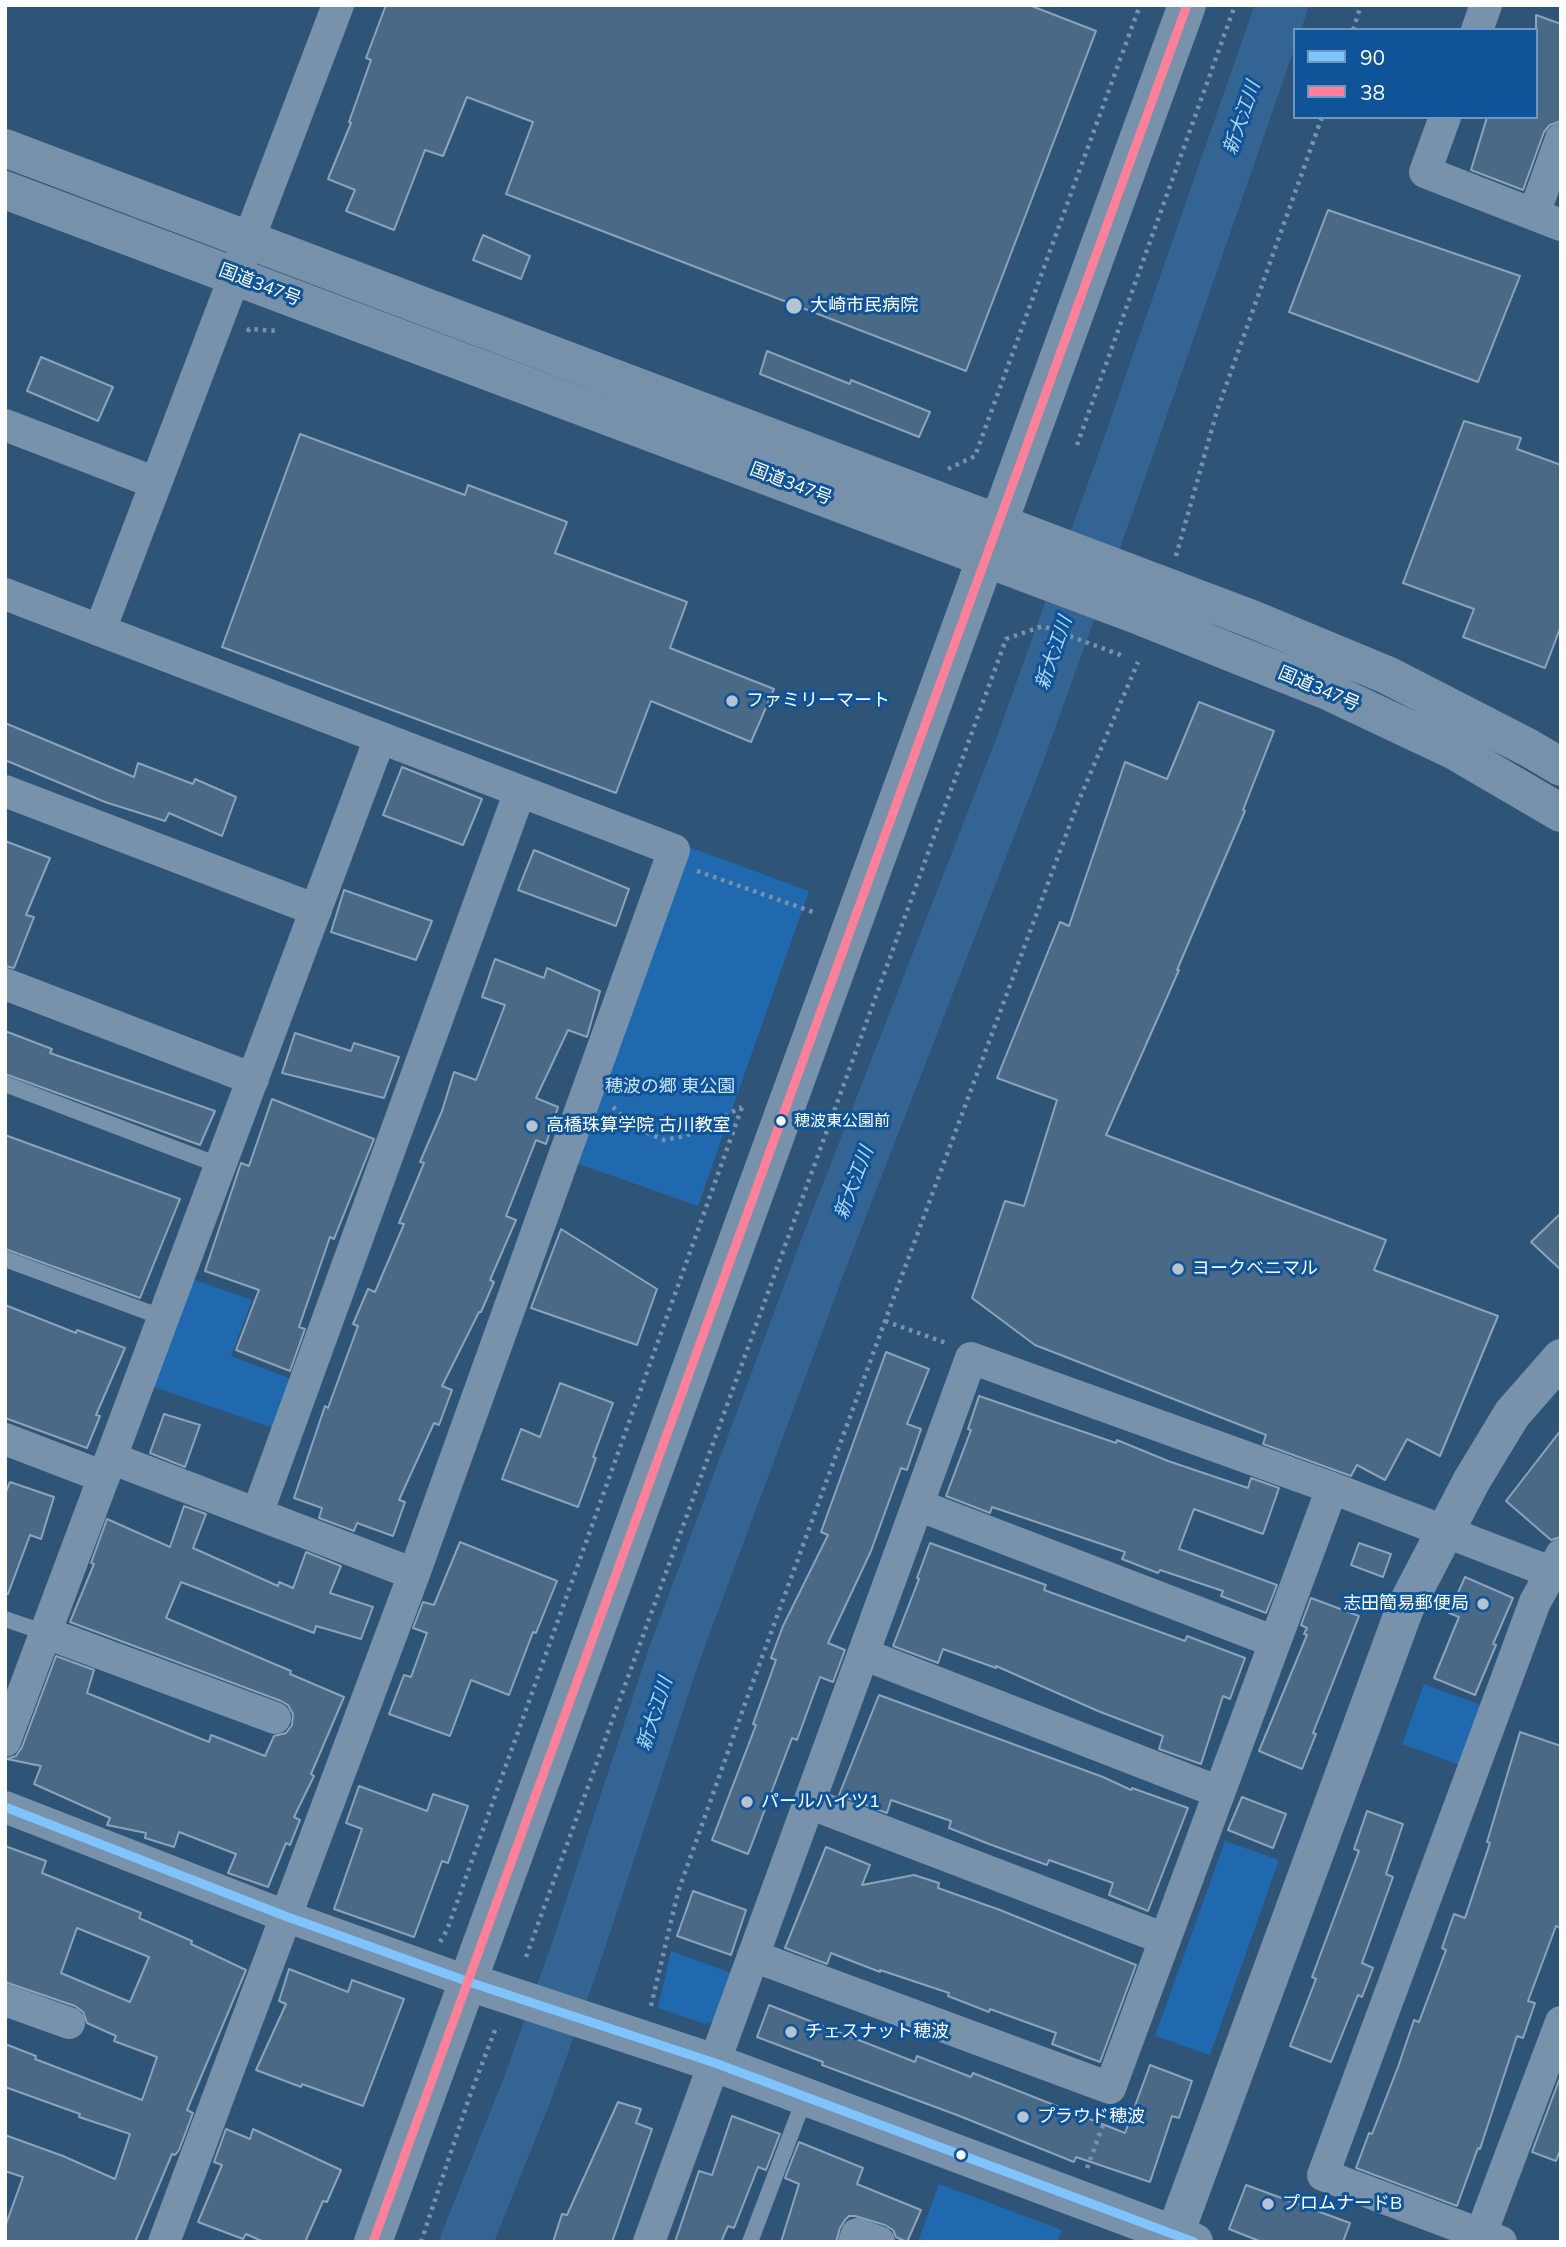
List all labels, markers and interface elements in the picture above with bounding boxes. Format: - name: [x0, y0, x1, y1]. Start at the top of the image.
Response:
- legend: [1293, 28, 1538, 119]
- text: 90: [1360, 44, 1385, 70]
- water label: 新大江川: [1219, 78, 1265, 158]
- text: 38: [1360, 79, 1385, 105]
- street label: 国道347号: [216, 259, 304, 311]
- place label: 大崎市民病院: [810, 295, 918, 317]
- marker: 大崎市民病院: [784, 296, 804, 316]
- street label: 国道347号: [747, 458, 835, 510]
- water label: 新大江川: [1031, 613, 1077, 693]
- street label: 国道347号: [1275, 662, 1363, 716]
- place label: ファミリーマート: [746, 690, 890, 712]
- marker: ファミリーマート: [724, 693, 740, 709]
- park label: 穂波の郷 東公園: [605, 1076, 735, 1098]
- place label: 穂波東公園前: [794, 1111, 890, 1131]
- marker: 穂波東公園前: [774, 1114, 788, 1128]
- place label: 高橋珠算学院 古川教室: [546, 1115, 731, 1137]
- marker: 高橋珠算学院 古川教室: [524, 1118, 540, 1134]
- water label: 新大江川: [830, 1143, 878, 1223]
- place label: ヨークベニマル: [1192, 1258, 1318, 1280]
- marker: ヨークベニマル: [1170, 1261, 1186, 1277]
- place label: 志田簡易郵便局: [1343, 1593, 1469, 1615]
- marker: 志田簡易郵便局: [1475, 1596, 1491, 1612]
- water label: 新大江川: [632, 1674, 678, 1754]
- place label: パールハイツ1: [761, 1791, 880, 1813]
- marker: パールハイツ1: [739, 1794, 755, 1810]
- place label: チェスナット穂波: [805, 2021, 949, 2043]
- marker: チェスナット穂波: [783, 2024, 799, 2040]
- place label: プラウド穂波: [1037, 2106, 1145, 2128]
- marker: プラウド穂波: [1015, 2109, 1031, 2125]
- unlabelled marker: [954, 2148, 968, 2162]
- place label: プロムナードB: [1282, 2193, 1402, 2215]
- marker: プロムナードB: [1260, 2196, 1276, 2212]

